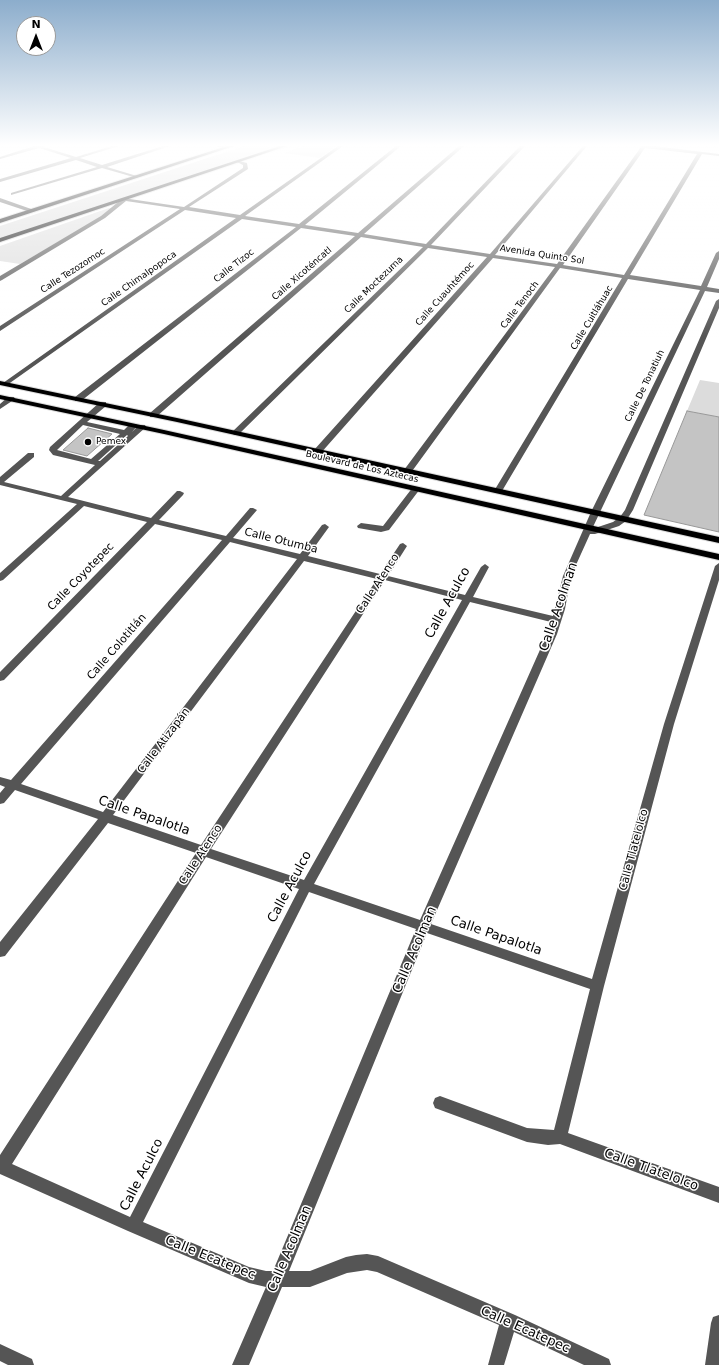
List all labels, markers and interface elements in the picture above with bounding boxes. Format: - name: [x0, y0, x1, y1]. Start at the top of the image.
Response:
- north arrow: [16, 16, 56, 56]
- text: N: [31, 18, 41, 31]
- street label: Avenida Quinto Sol: [499, 243, 585, 267]
- street label: Calle Xicoténcatl: [270, 245, 334, 303]
- street label: Calle Tezozomoc: [39, 246, 107, 296]
- street label: Calle Tizoc: [212, 247, 256, 285]
- street label: Calle Chimalpopoca: [99, 249, 179, 309]
- street label: Calle Moctezuma: [342, 254, 406, 316]
- street label: Calle Cuauhtémoc: [413, 260, 477, 328]
- street label: Calle Tenoch: [499, 279, 541, 331]
- street label: Calle Cuitláhuac: [569, 284, 615, 352]
- street label: Calle De Tonatiuh: [623, 348, 667, 424]
- marker: Pemex: [83, 437, 93, 447]
- place label: Pemex: [96, 437, 126, 447]
- street label: Boulevard de Los Aztecas: [305, 449, 419, 485]
- street label: Calle Otumba: [243, 526, 319, 556]
- street label: Calle Coyotepec: [45, 540, 117, 614]
- street label: Calle Atenco: [354, 551, 402, 617]
- street label: Calle Acolman: [537, 561, 581, 653]
- street label: Calle Aculco: [422, 565, 474, 641]
- street label: Calle Colotitlán: [85, 611, 149, 683]
- street label: Calle Atizapán: [135, 706, 193, 776]
- street label: Calle Papalotla: [96, 793, 192, 839]
- street label: Calle Tlatelolco: [617, 808, 651, 892]
- street label: Calle Atenco: [177, 822, 225, 888]
- street label: Calle Aculco: [265, 848, 315, 926]
- street label: Calle Acolman: [390, 904, 440, 996]
- street label: Calle Papalotla: [448, 913, 544, 959]
- street label: Calle Aculco: [117, 1136, 167, 1214]
- street label: Calle Tlatelolco: [602, 1146, 700, 1194]
- street label: Calle Acolman: [265, 1203, 315, 1295]
- street label: Calle Ecatepec: [162, 1233, 258, 1283]
- street label: Calle Ecatepec: [478, 1303, 572, 1357]

